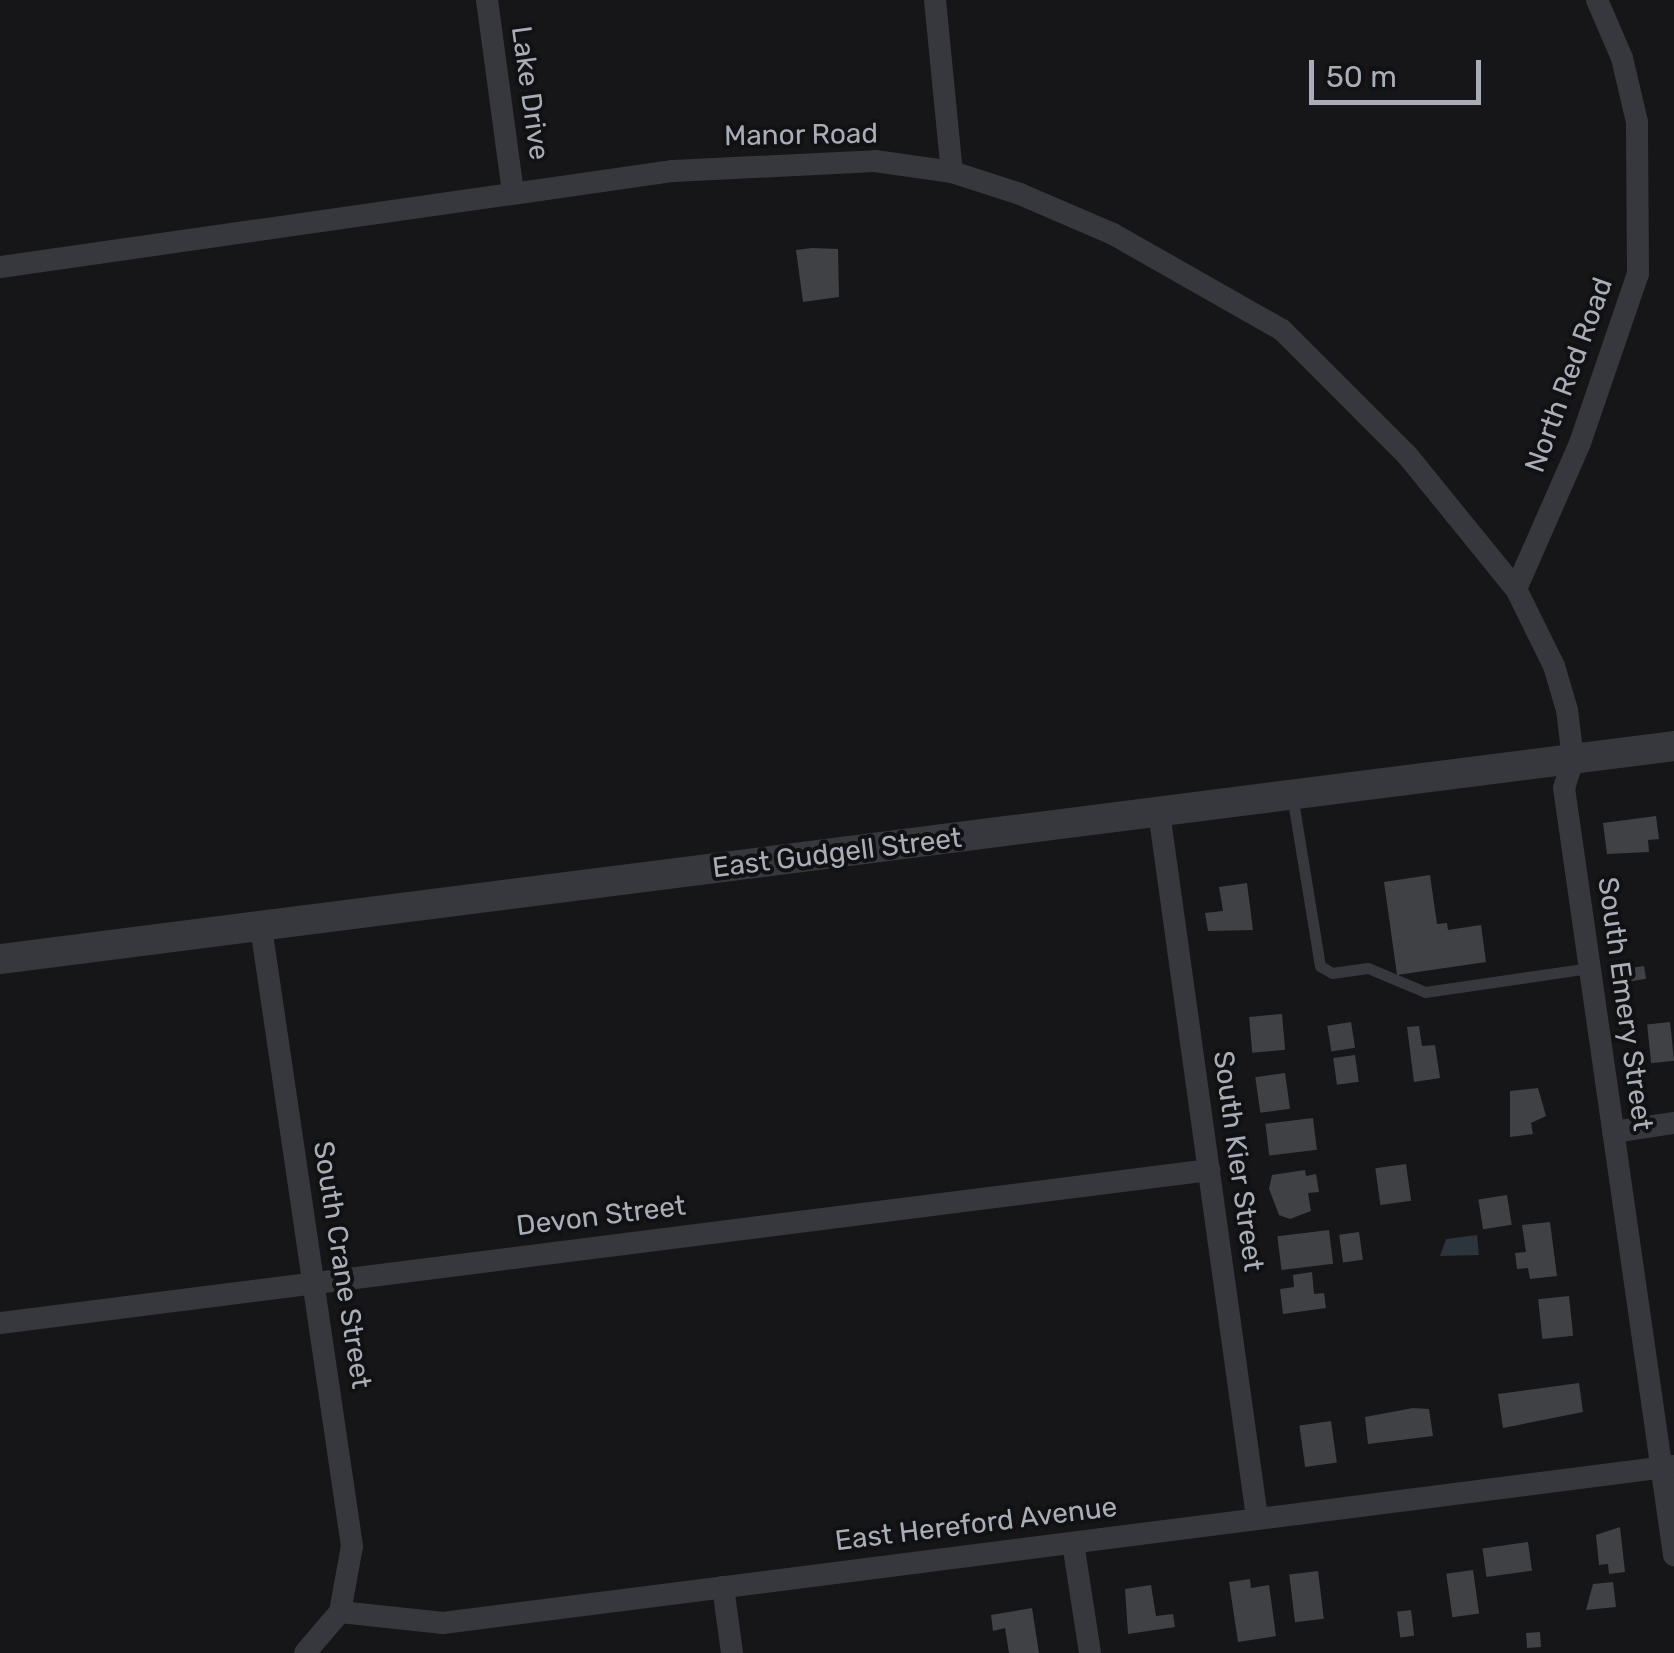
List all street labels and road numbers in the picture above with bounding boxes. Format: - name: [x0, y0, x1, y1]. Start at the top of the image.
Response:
- street label: Lake Drive: [504, 24, 556, 162]
- street label: Manor Road: [723, 117, 879, 153]
- street label: North Red Road: [1518, 273, 1620, 477]
- street label: East Gudgell Street: [710, 821, 964, 885]
- street label: South Emery Street: [1591, 875, 1659, 1133]
- street label: South Kier Street: [1206, 1048, 1270, 1274]
- street label: South Crane Street: [306, 1139, 378, 1391]
- street label: Devon Street: [514, 1189, 688, 1243]
- street label: East Hereford Avenue: [833, 1490, 1119, 1558]

